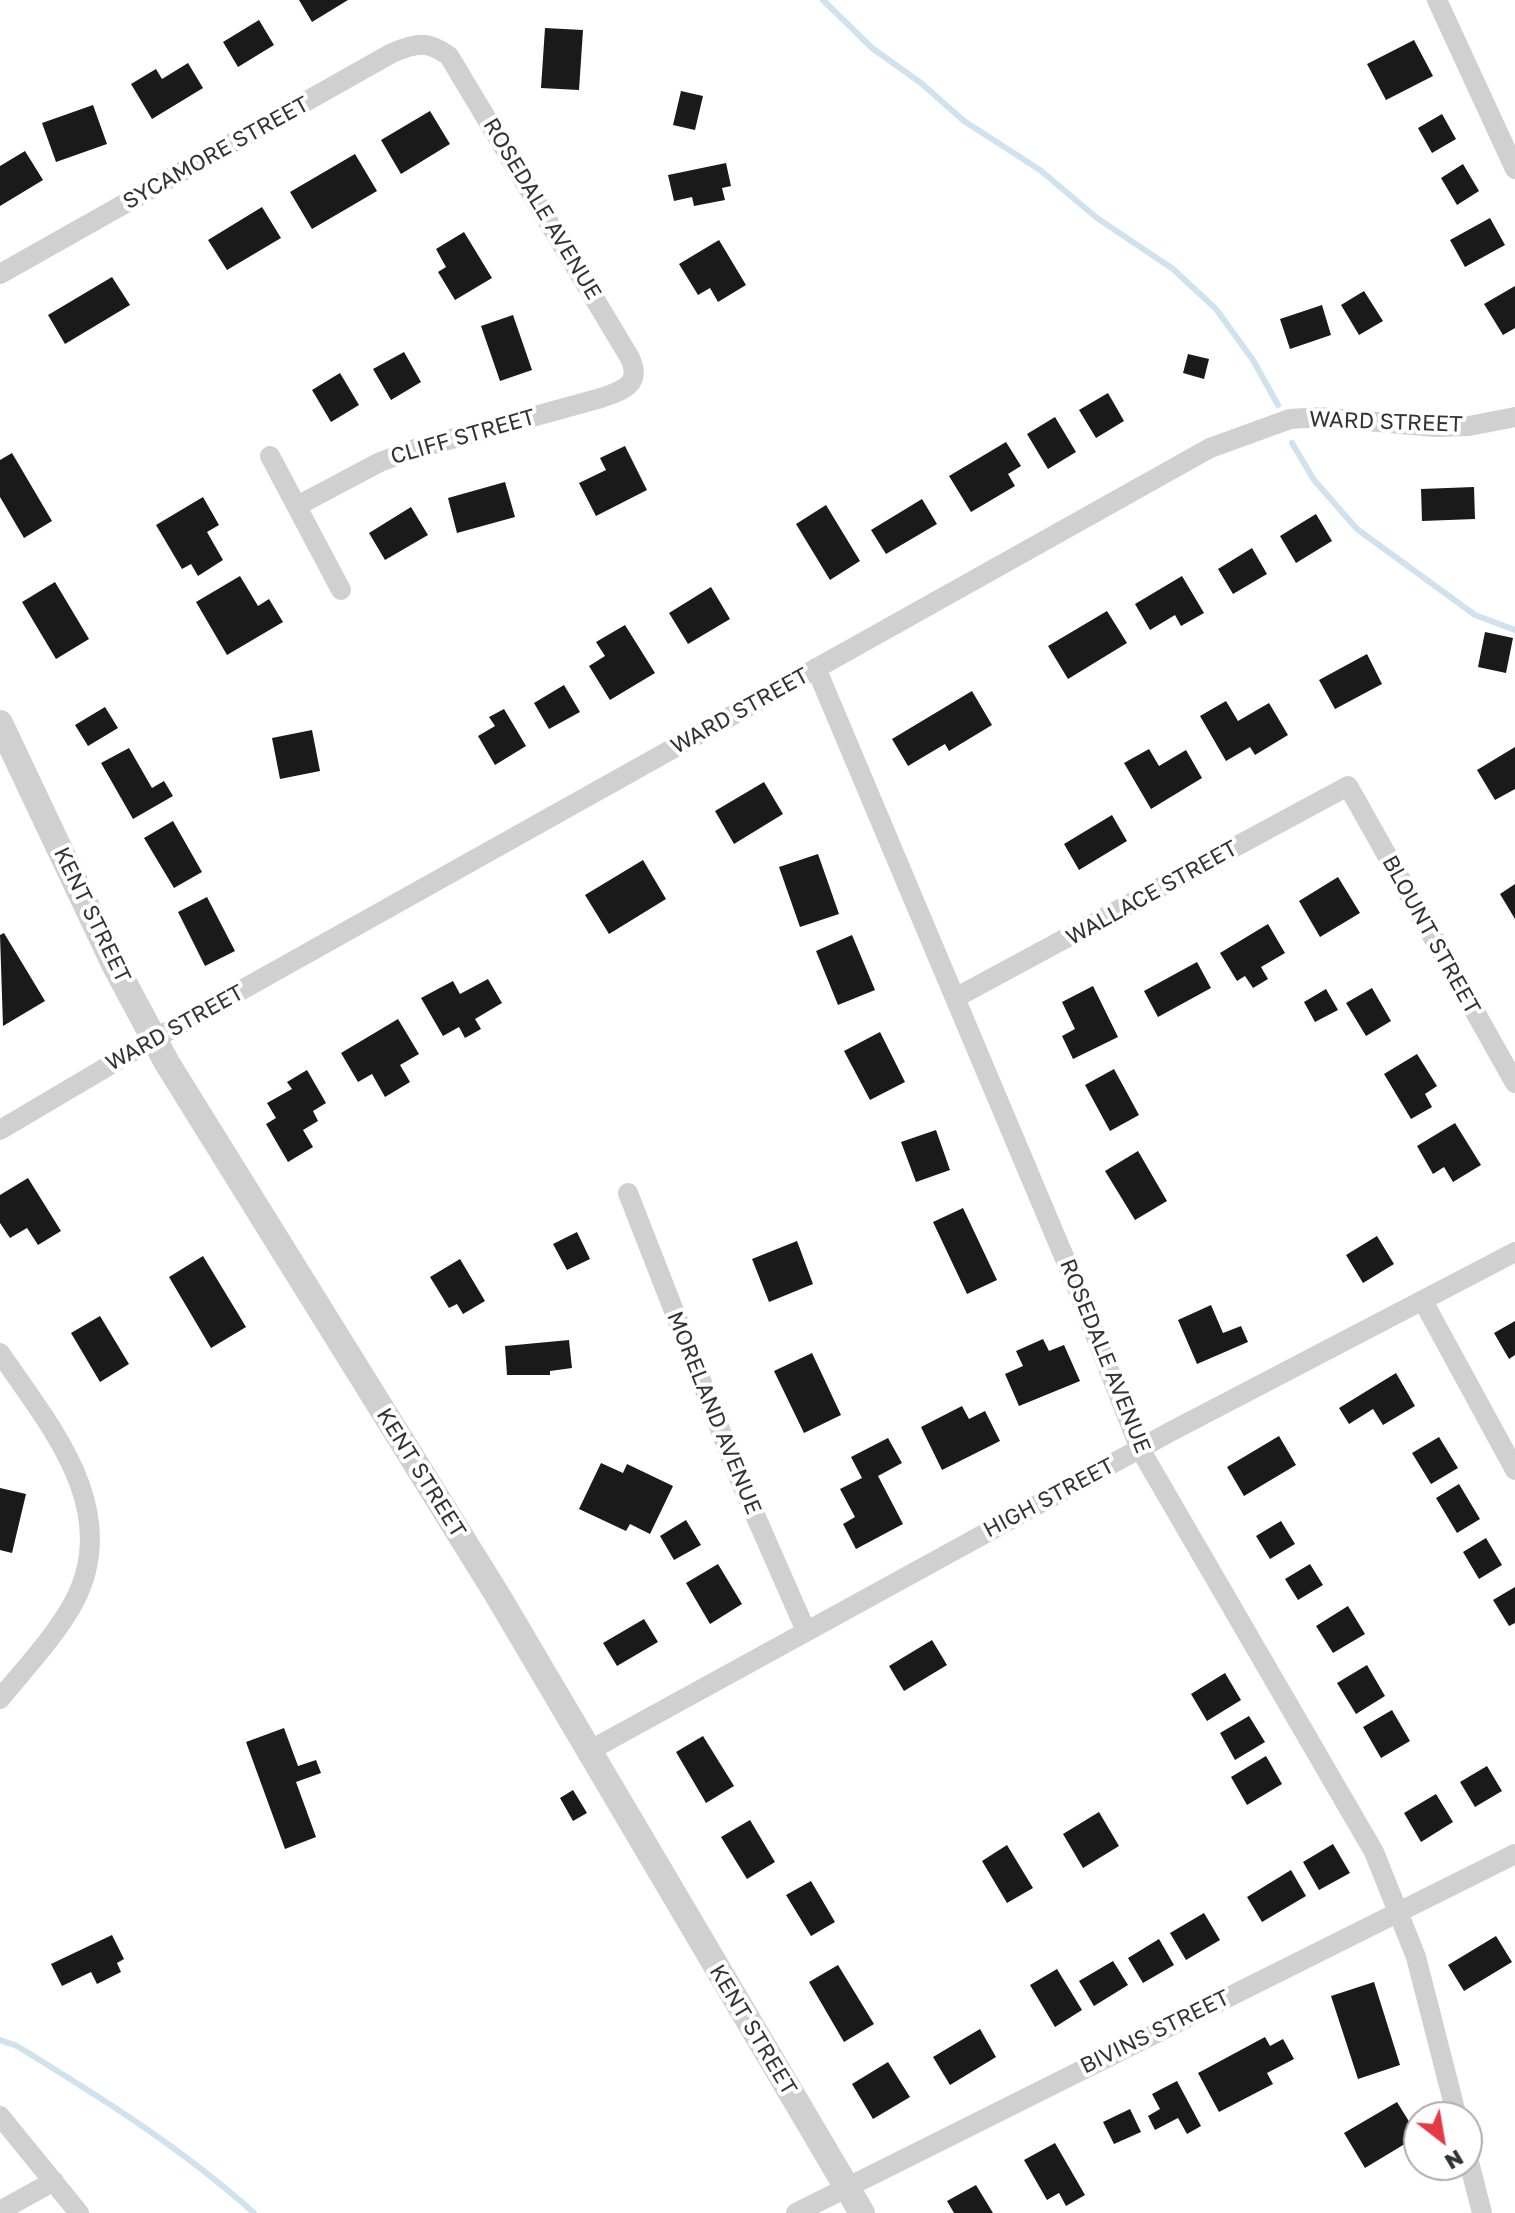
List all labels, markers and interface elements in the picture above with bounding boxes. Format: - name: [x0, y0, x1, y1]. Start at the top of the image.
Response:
- street label: SYCAMORE STREET: [118, 91, 314, 215]
- street label: ROSEDALE AVENUE: [477, 113, 607, 305]
- street label: CLIFF STREET: [388, 404, 538, 470]
- street label: WARD STREET: [1309, 406, 1463, 438]
- street label: WARD STREET: [666, 662, 814, 760]
- street label: WALLACE STREET: [1062, 835, 1242, 951]
- street label: KENT STREET: [48, 843, 136, 987]
- street label: BLOUNT STREET: [1376, 851, 1486, 1019]
- street label: WARD STREET: [101, 979, 249, 1077]
- street label: ROSEDALE AVENUE: [1054, 1255, 1156, 1457]
- street label: MORELAND AVENUE: [661, 1308, 767, 1518]
- street label: KENT STREET: [371, 1403, 471, 1543]
- street label: HIGH STREET: [979, 1452, 1119, 1544]
- street label: KENT STREET: [704, 1960, 802, 2100]
- street label: BIVINS STREET: [1076, 1984, 1234, 2080]
- north arrow: [1403, 2101, 1483, 2181]
- text: N: [1440, 2144, 1469, 2176]

